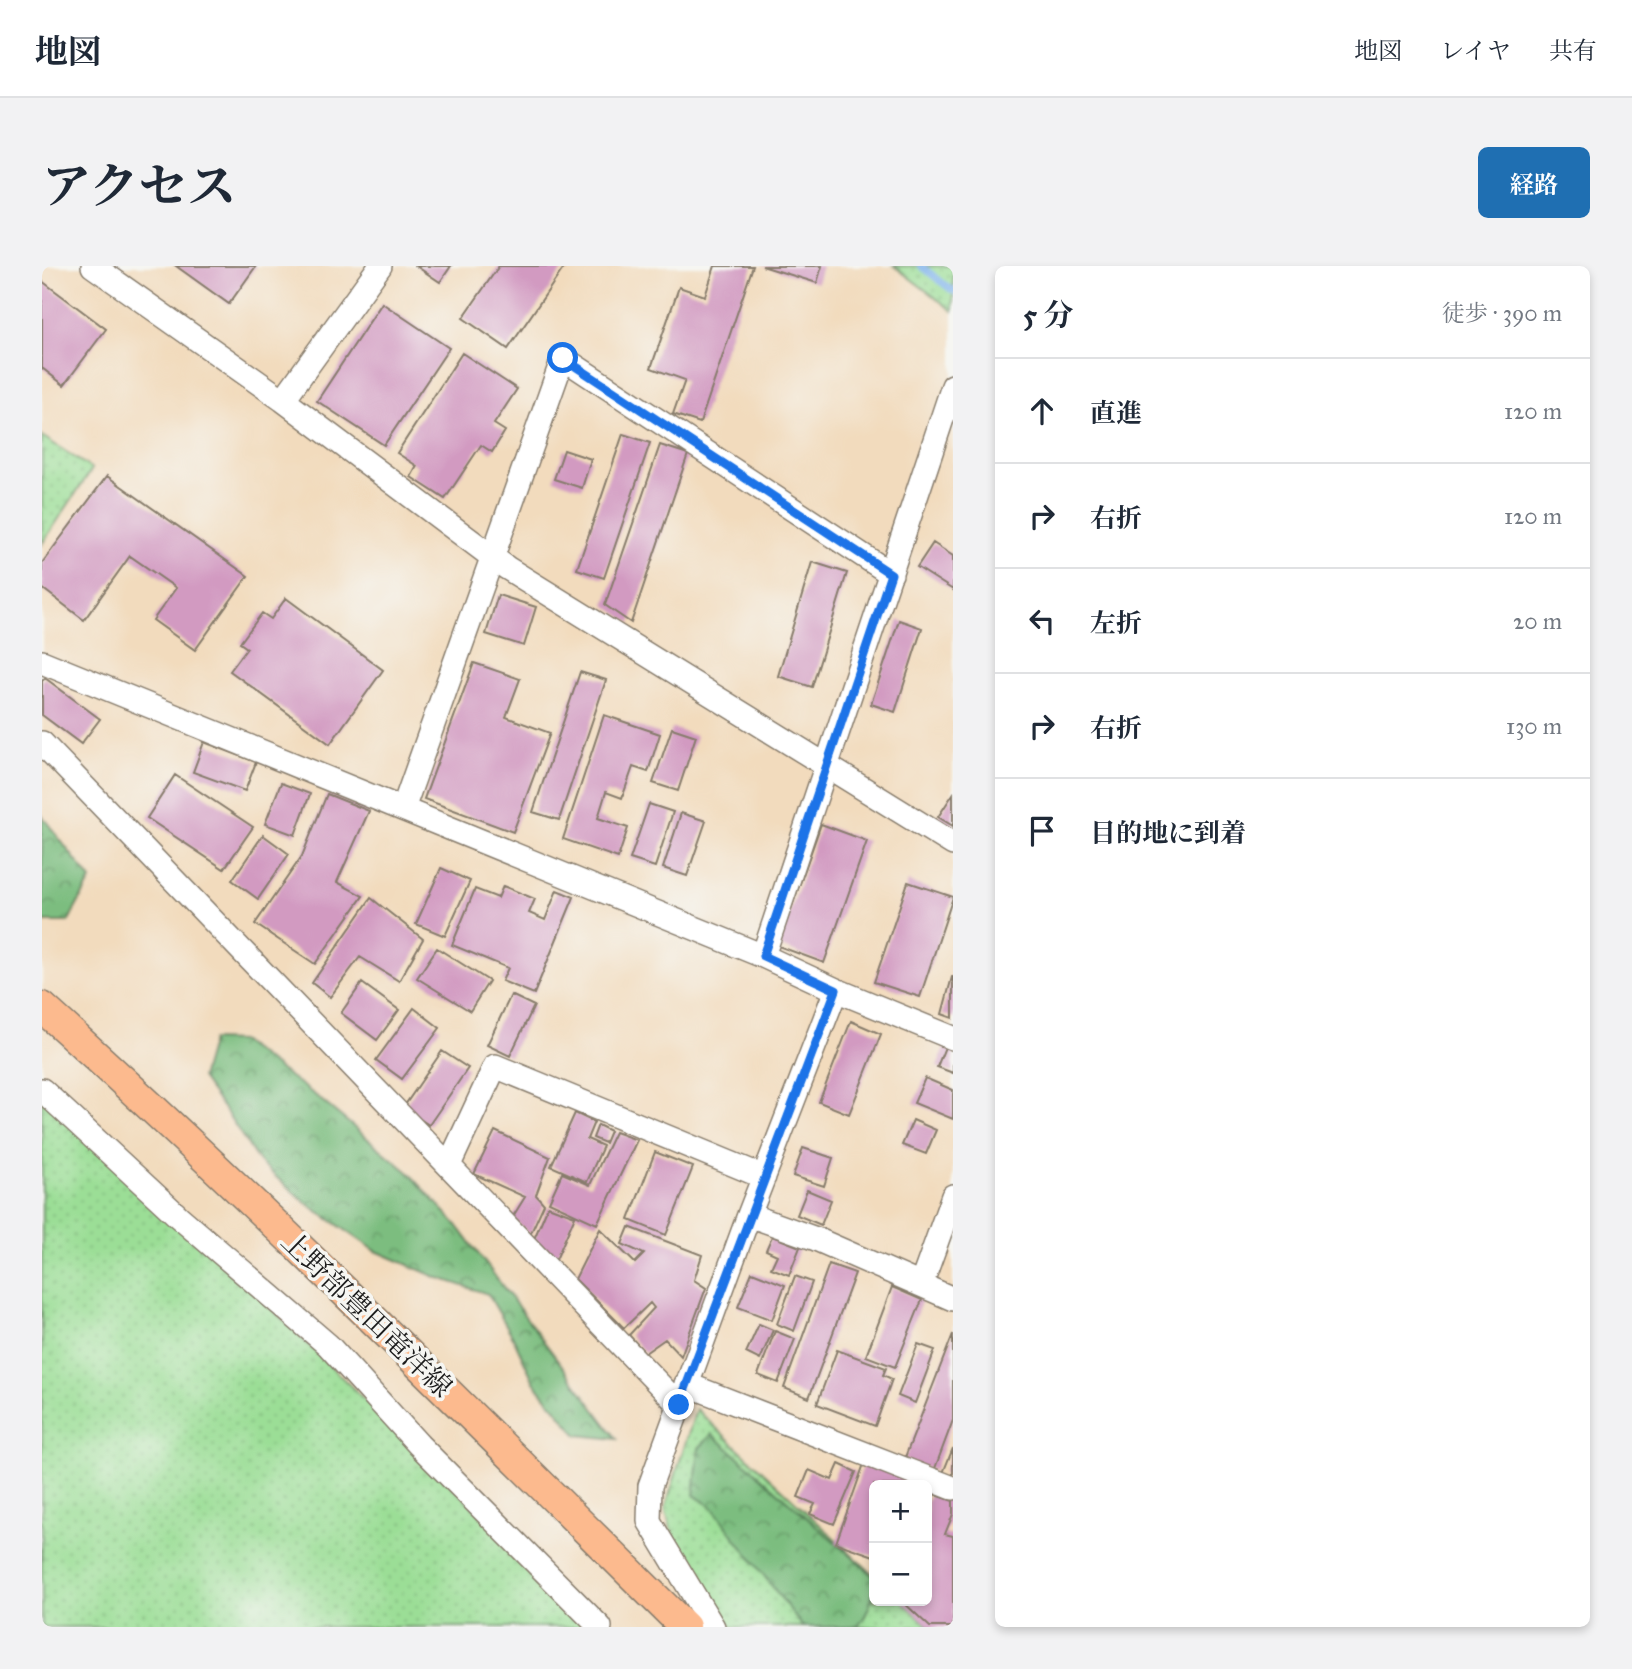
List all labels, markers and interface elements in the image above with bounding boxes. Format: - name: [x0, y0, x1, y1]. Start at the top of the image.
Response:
- text: 地図: [35, 32, 101, 72]
- text: 地図: [1354, 36, 1402, 66]
- text: レイヤ: [1440, 36, 1511, 66]
- text: 共有: [1549, 36, 1597, 66]
- button: 経路: [1478, 147, 1590, 218]
- text: アクセス: [42, 157, 237, 216]
- text: 5 分: [1023, 297, 1073, 333]
- text: 徒歩 · 390 m: [1442, 299, 1562, 327]
- route start: [547, 342, 578, 373]
- icon: ahead: [1023, 392, 1061, 430]
- text: 直進: [1090, 397, 1142, 429]
- text: 120 m: [1504, 397, 1562, 425]
- icon: right: [1023, 497, 1061, 535]
- text: 右折: [1090, 502, 1142, 534]
- text: 120 m: [1504, 502, 1562, 530]
- icon: left: [1023, 602, 1061, 640]
- text: 左折: [1090, 607, 1142, 639]
- text: 20 m: [1513, 607, 1562, 635]
- icon: right: [1023, 707, 1061, 745]
- text: 右折: [1090, 712, 1142, 744]
- text: 130 m: [1506, 712, 1562, 740]
- icon: arrive: [1023, 812, 1061, 850]
- text: 目的地に到着: [1090, 817, 1246, 849]
- street label: 上野部豊田竜洋線: [274, 1224, 460, 1404]
- route end: [663, 1389, 694, 1420]
- map controls: [869, 1480, 932, 1606]
- button: +: [869, 1480, 932, 1543]
- button: −: [869, 1543, 932, 1606]

